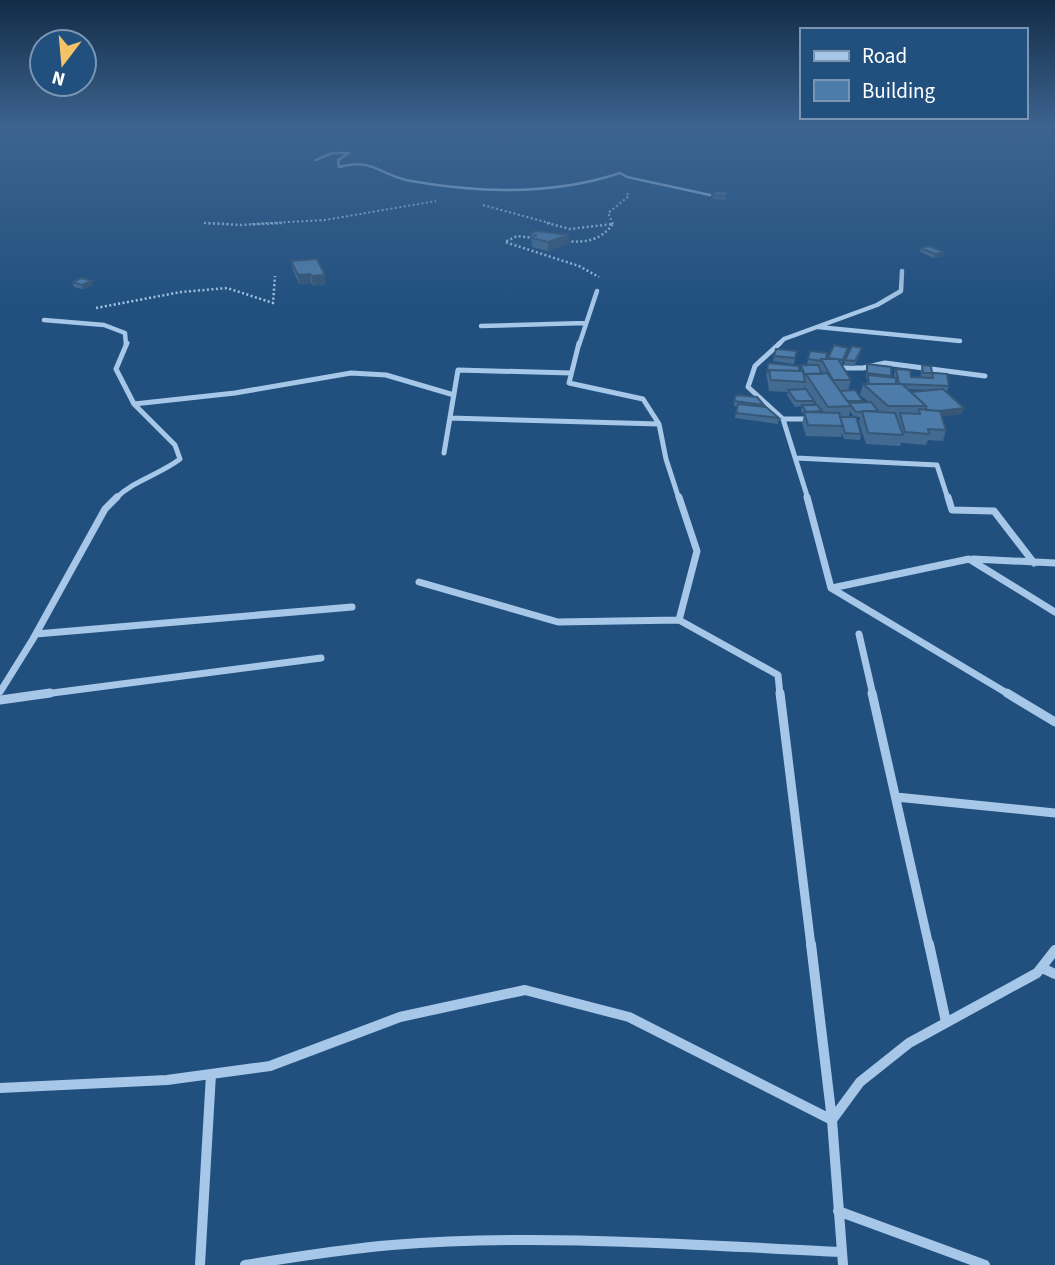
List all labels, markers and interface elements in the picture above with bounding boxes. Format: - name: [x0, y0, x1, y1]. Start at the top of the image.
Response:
- north arrow: [28, 28, 98, 98]
- legend: [800, 28, 1027, 119]
- text: Road: [862, 41, 907, 71]
- text: N: [49, 63, 69, 93]
- text: Building: [862, 76, 936, 106]

